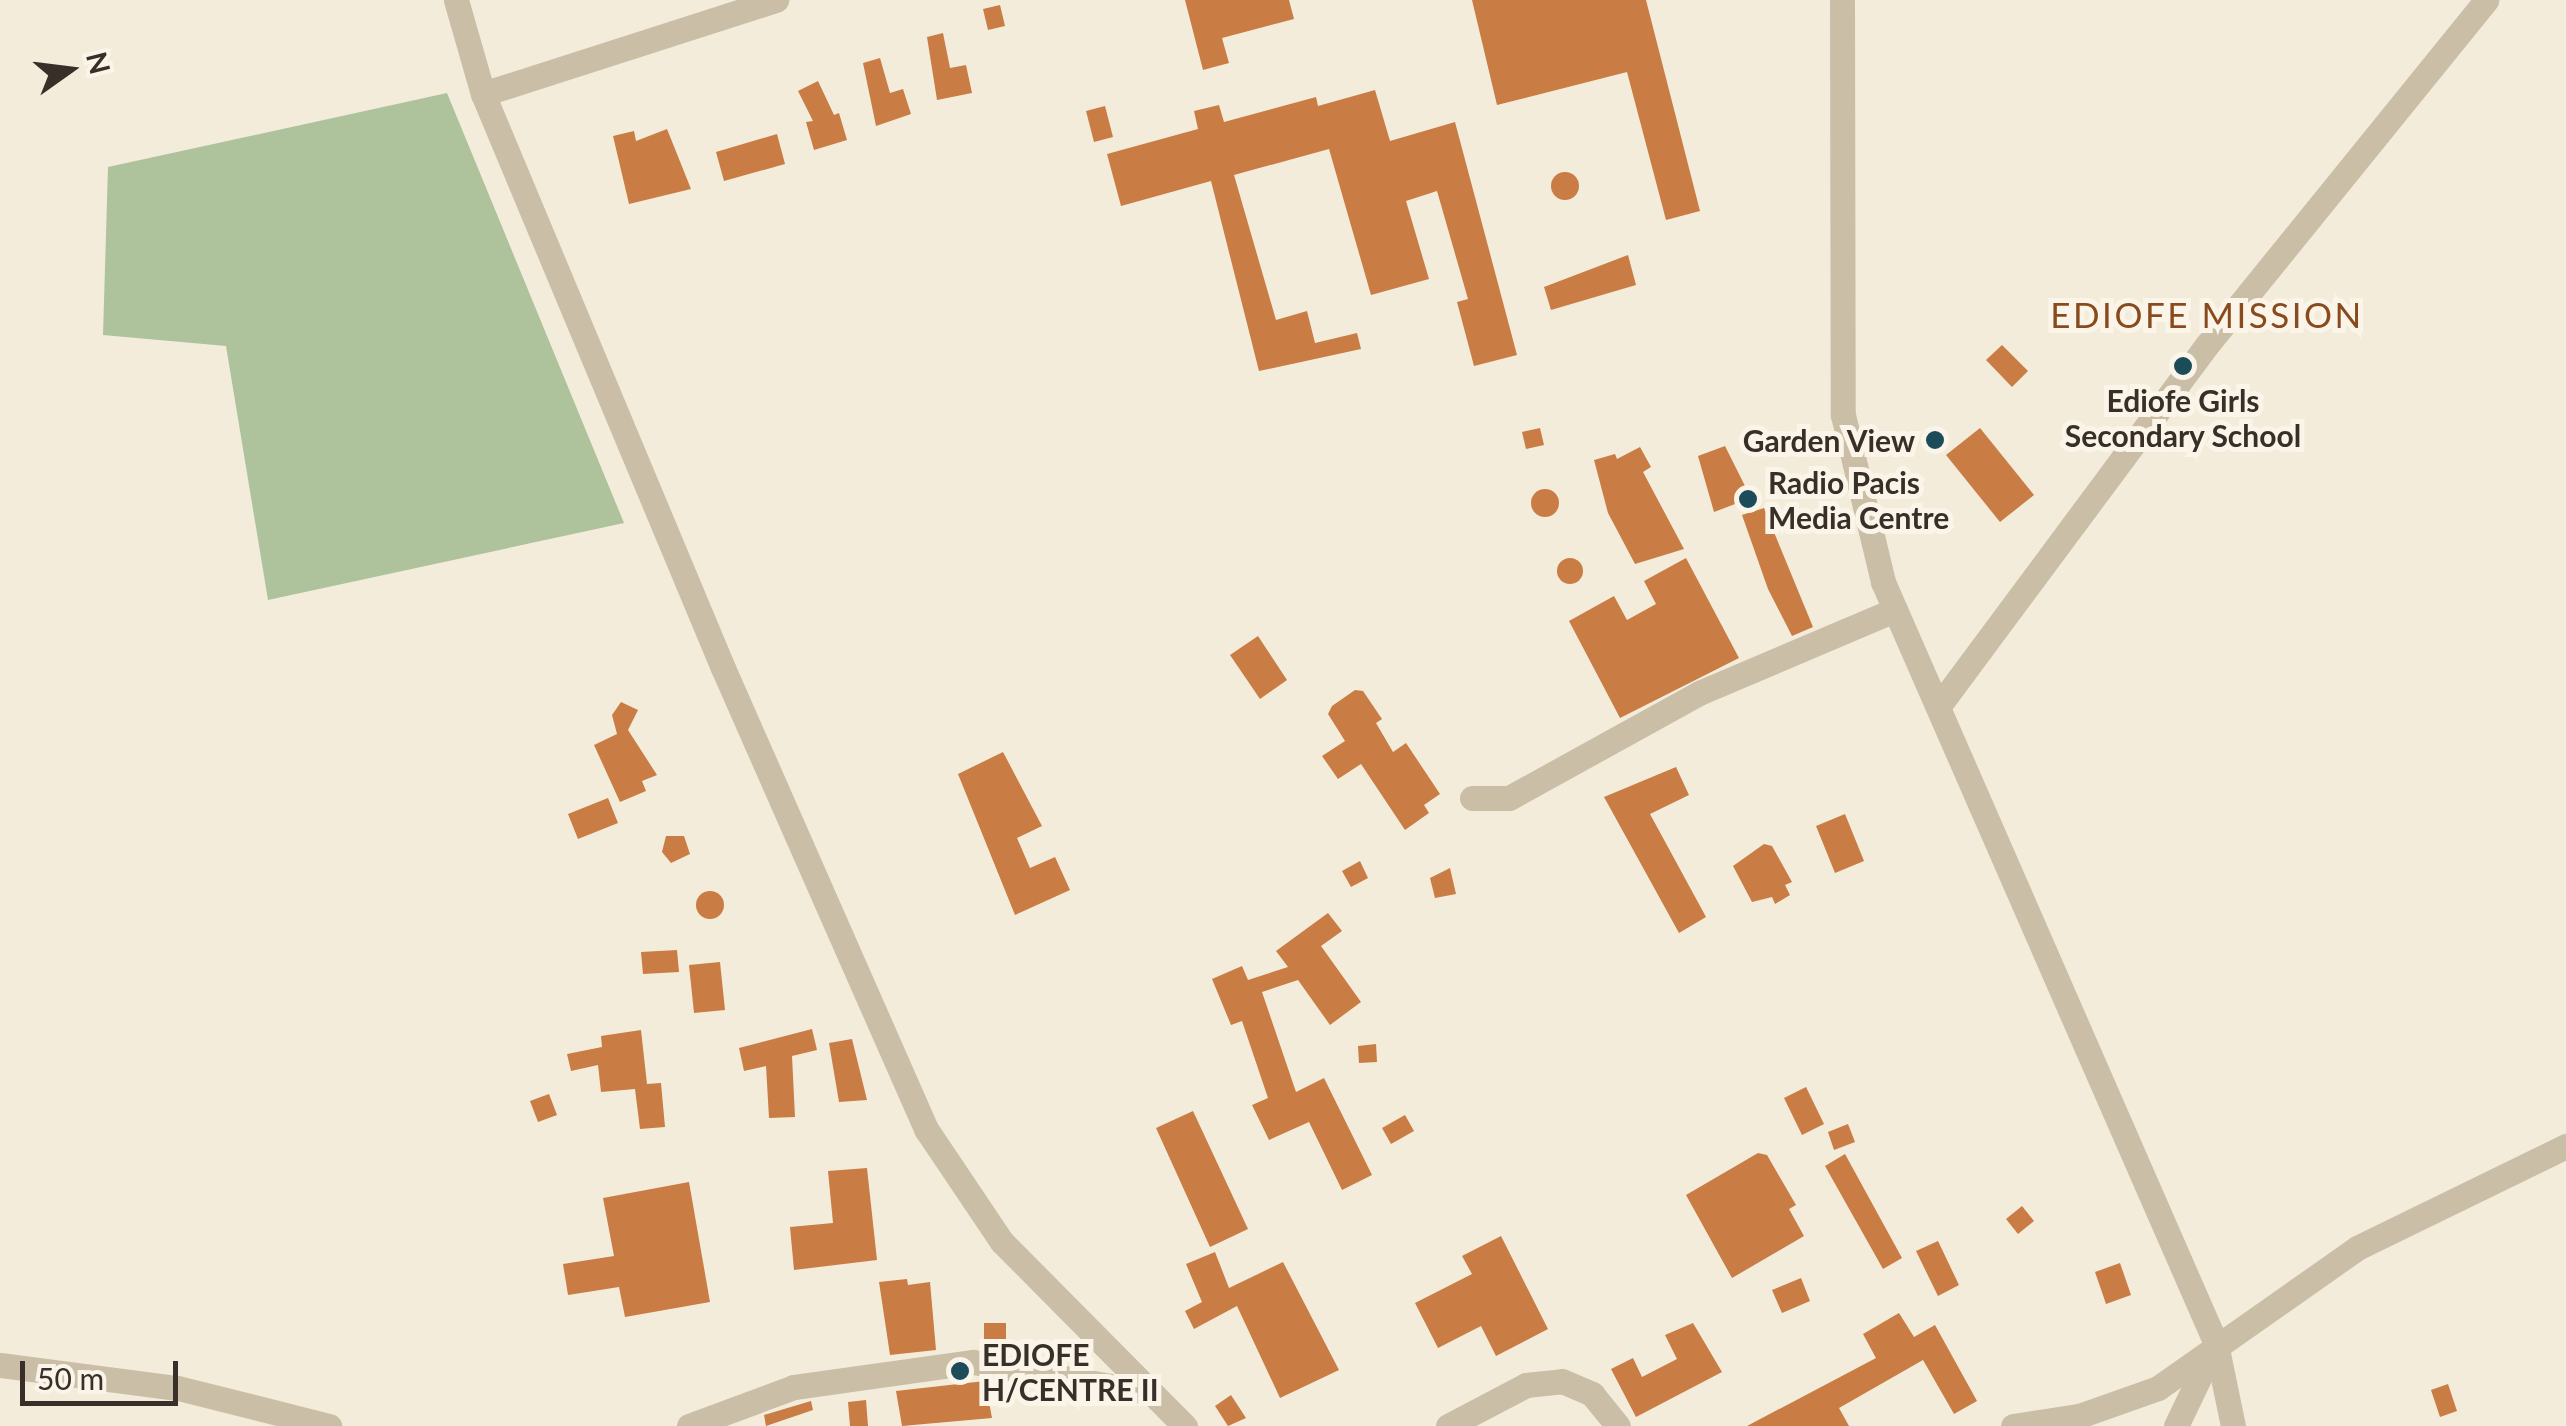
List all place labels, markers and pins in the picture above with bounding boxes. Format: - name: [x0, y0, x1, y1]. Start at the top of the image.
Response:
- marker: Ediofe Girls Secondary School: [2172, 355, 2194, 377]
- place label: Ediofe Girls Secondary School: [2064, 382, 2302, 452]
- place label: Garden View: [1742, 422, 1915, 458]
- marker: Garden View: [1924, 429, 1946, 451]
- place label: Radio Pacis Media Centre: [1768, 464, 1949, 534]
- marker: Radio Pacis Media Centre: [1737, 488, 1759, 510]
- place label: EDIOFE H/CENTRE II: [982, 1336, 1159, 1406]
- marker: EDIOFE H/CENTRE II: [947, 1358, 973, 1384]

